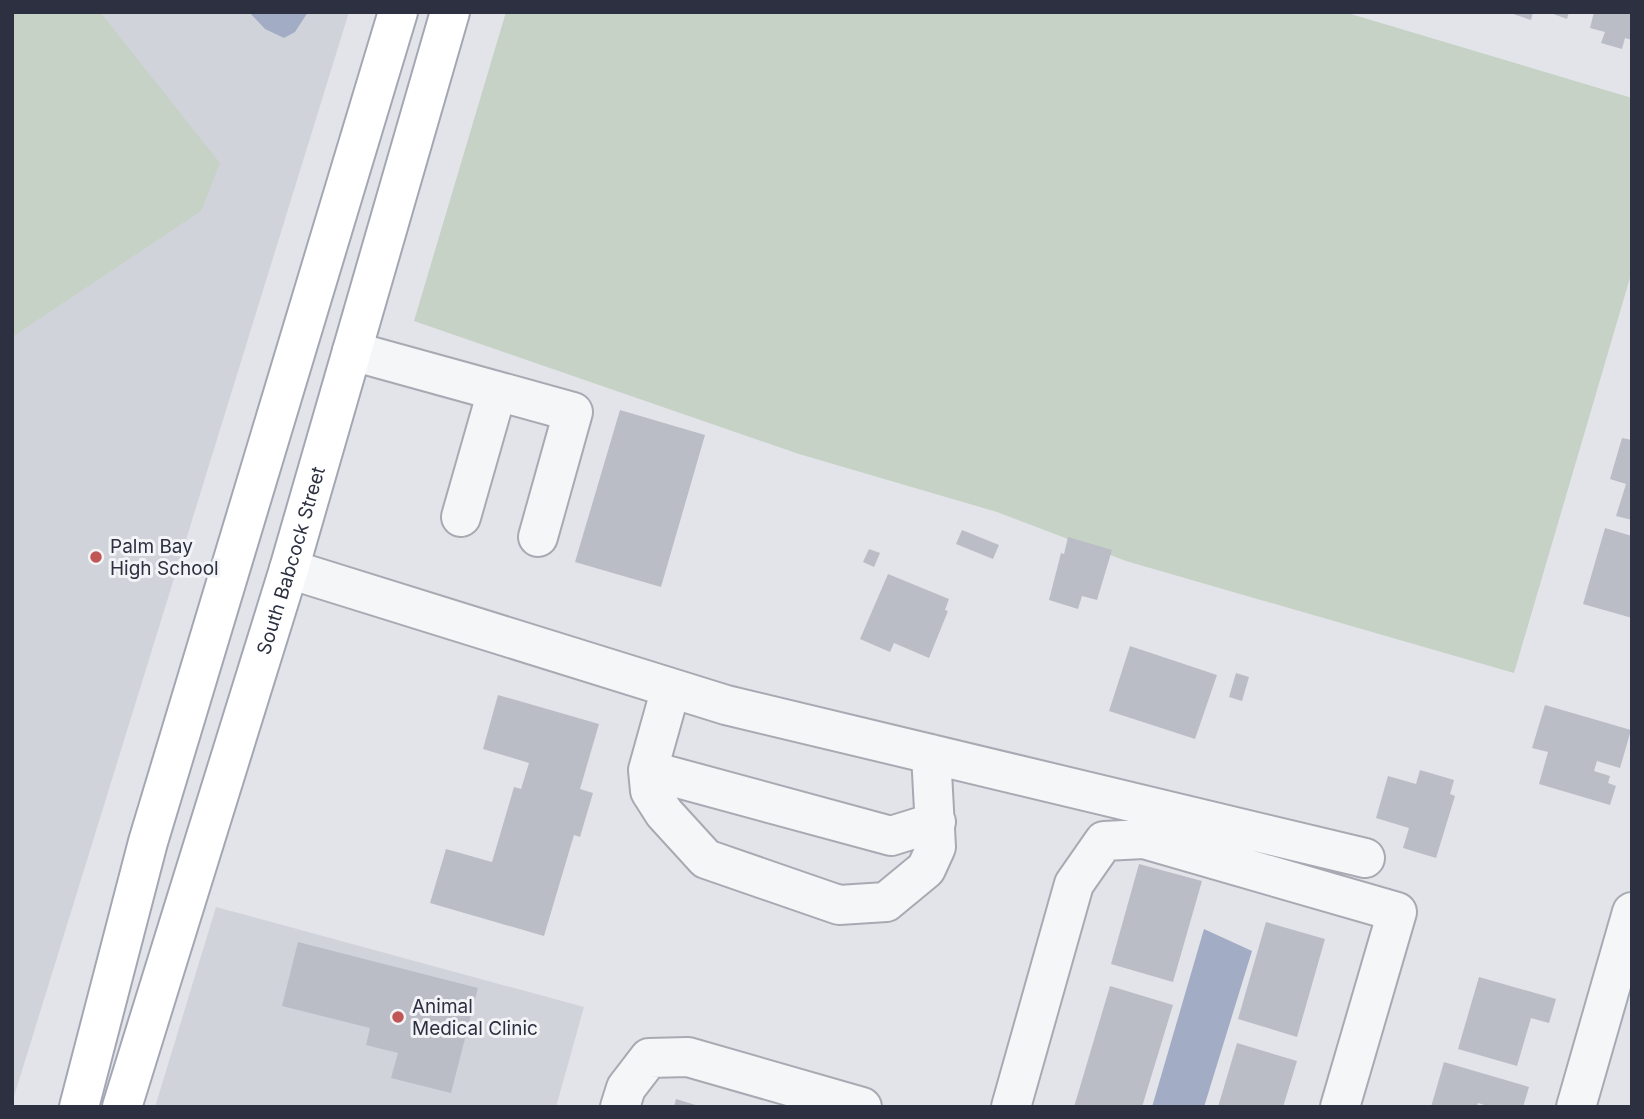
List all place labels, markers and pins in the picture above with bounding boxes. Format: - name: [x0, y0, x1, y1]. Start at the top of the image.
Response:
- place label: Palm Bay High School: [110, 535, 219, 580]
- marker: Palm Bay High School: [88, 549, 104, 565]
- place label: Animal Medical Clinic: [412, 995, 538, 1040]
- marker: Animal Medical Clinic: [390, 1009, 406, 1025]

